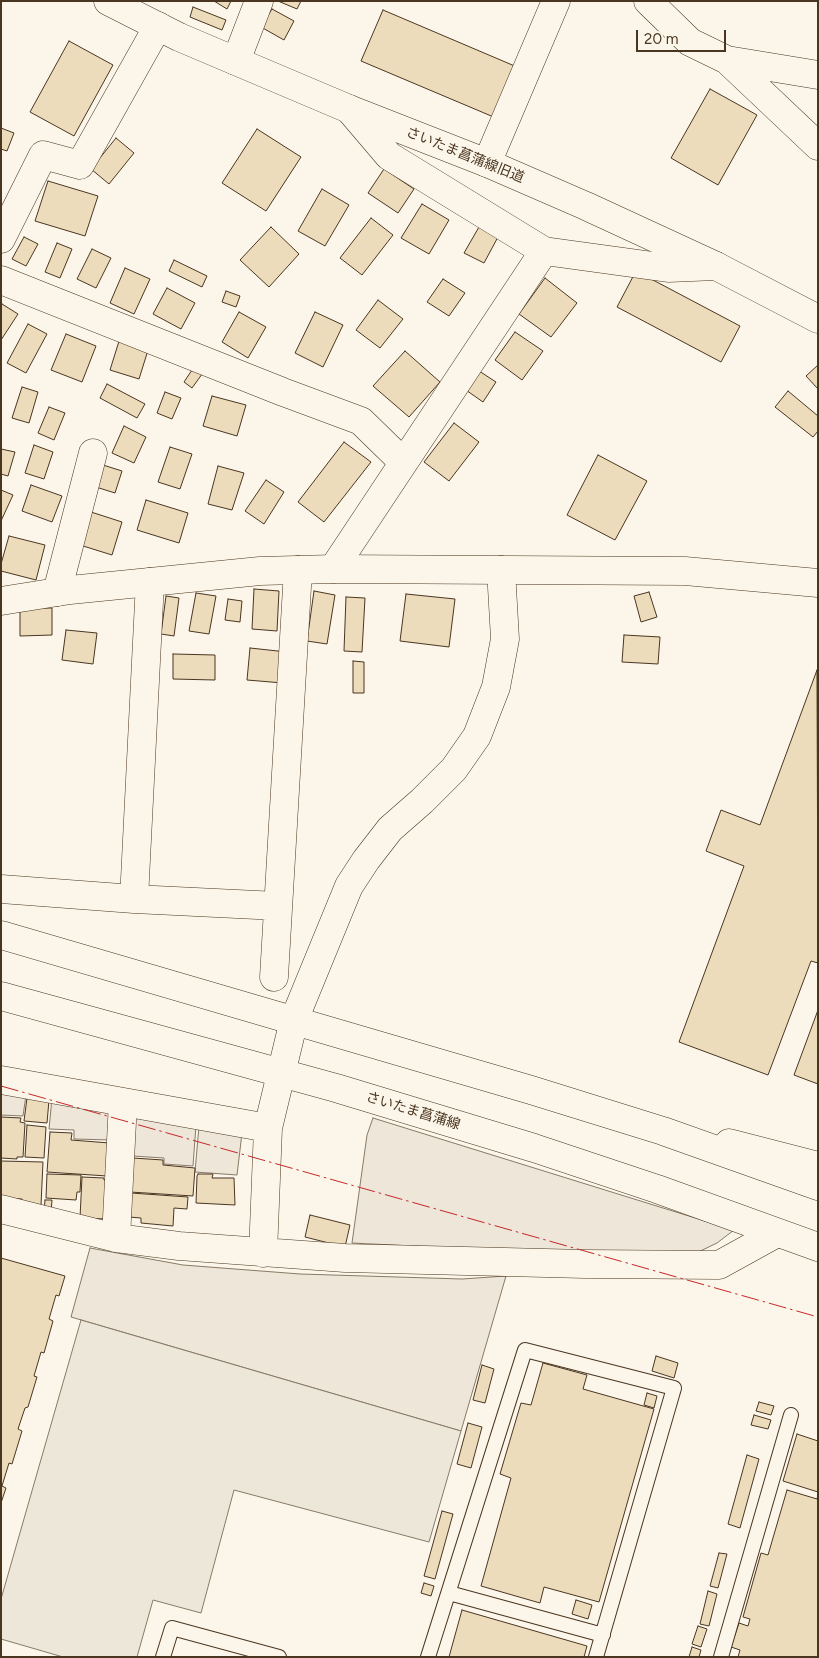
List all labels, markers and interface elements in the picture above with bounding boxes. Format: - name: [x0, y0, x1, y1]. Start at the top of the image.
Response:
- scale bar: [639, 20, 729, 52]
- text: 20 m: [644, 30, 678, 48]
- street label: さいたま菖蒲線旧道: [403, 124, 527, 186]
- street label: さいたま菖蒲線: [364, 1089, 462, 1133]

